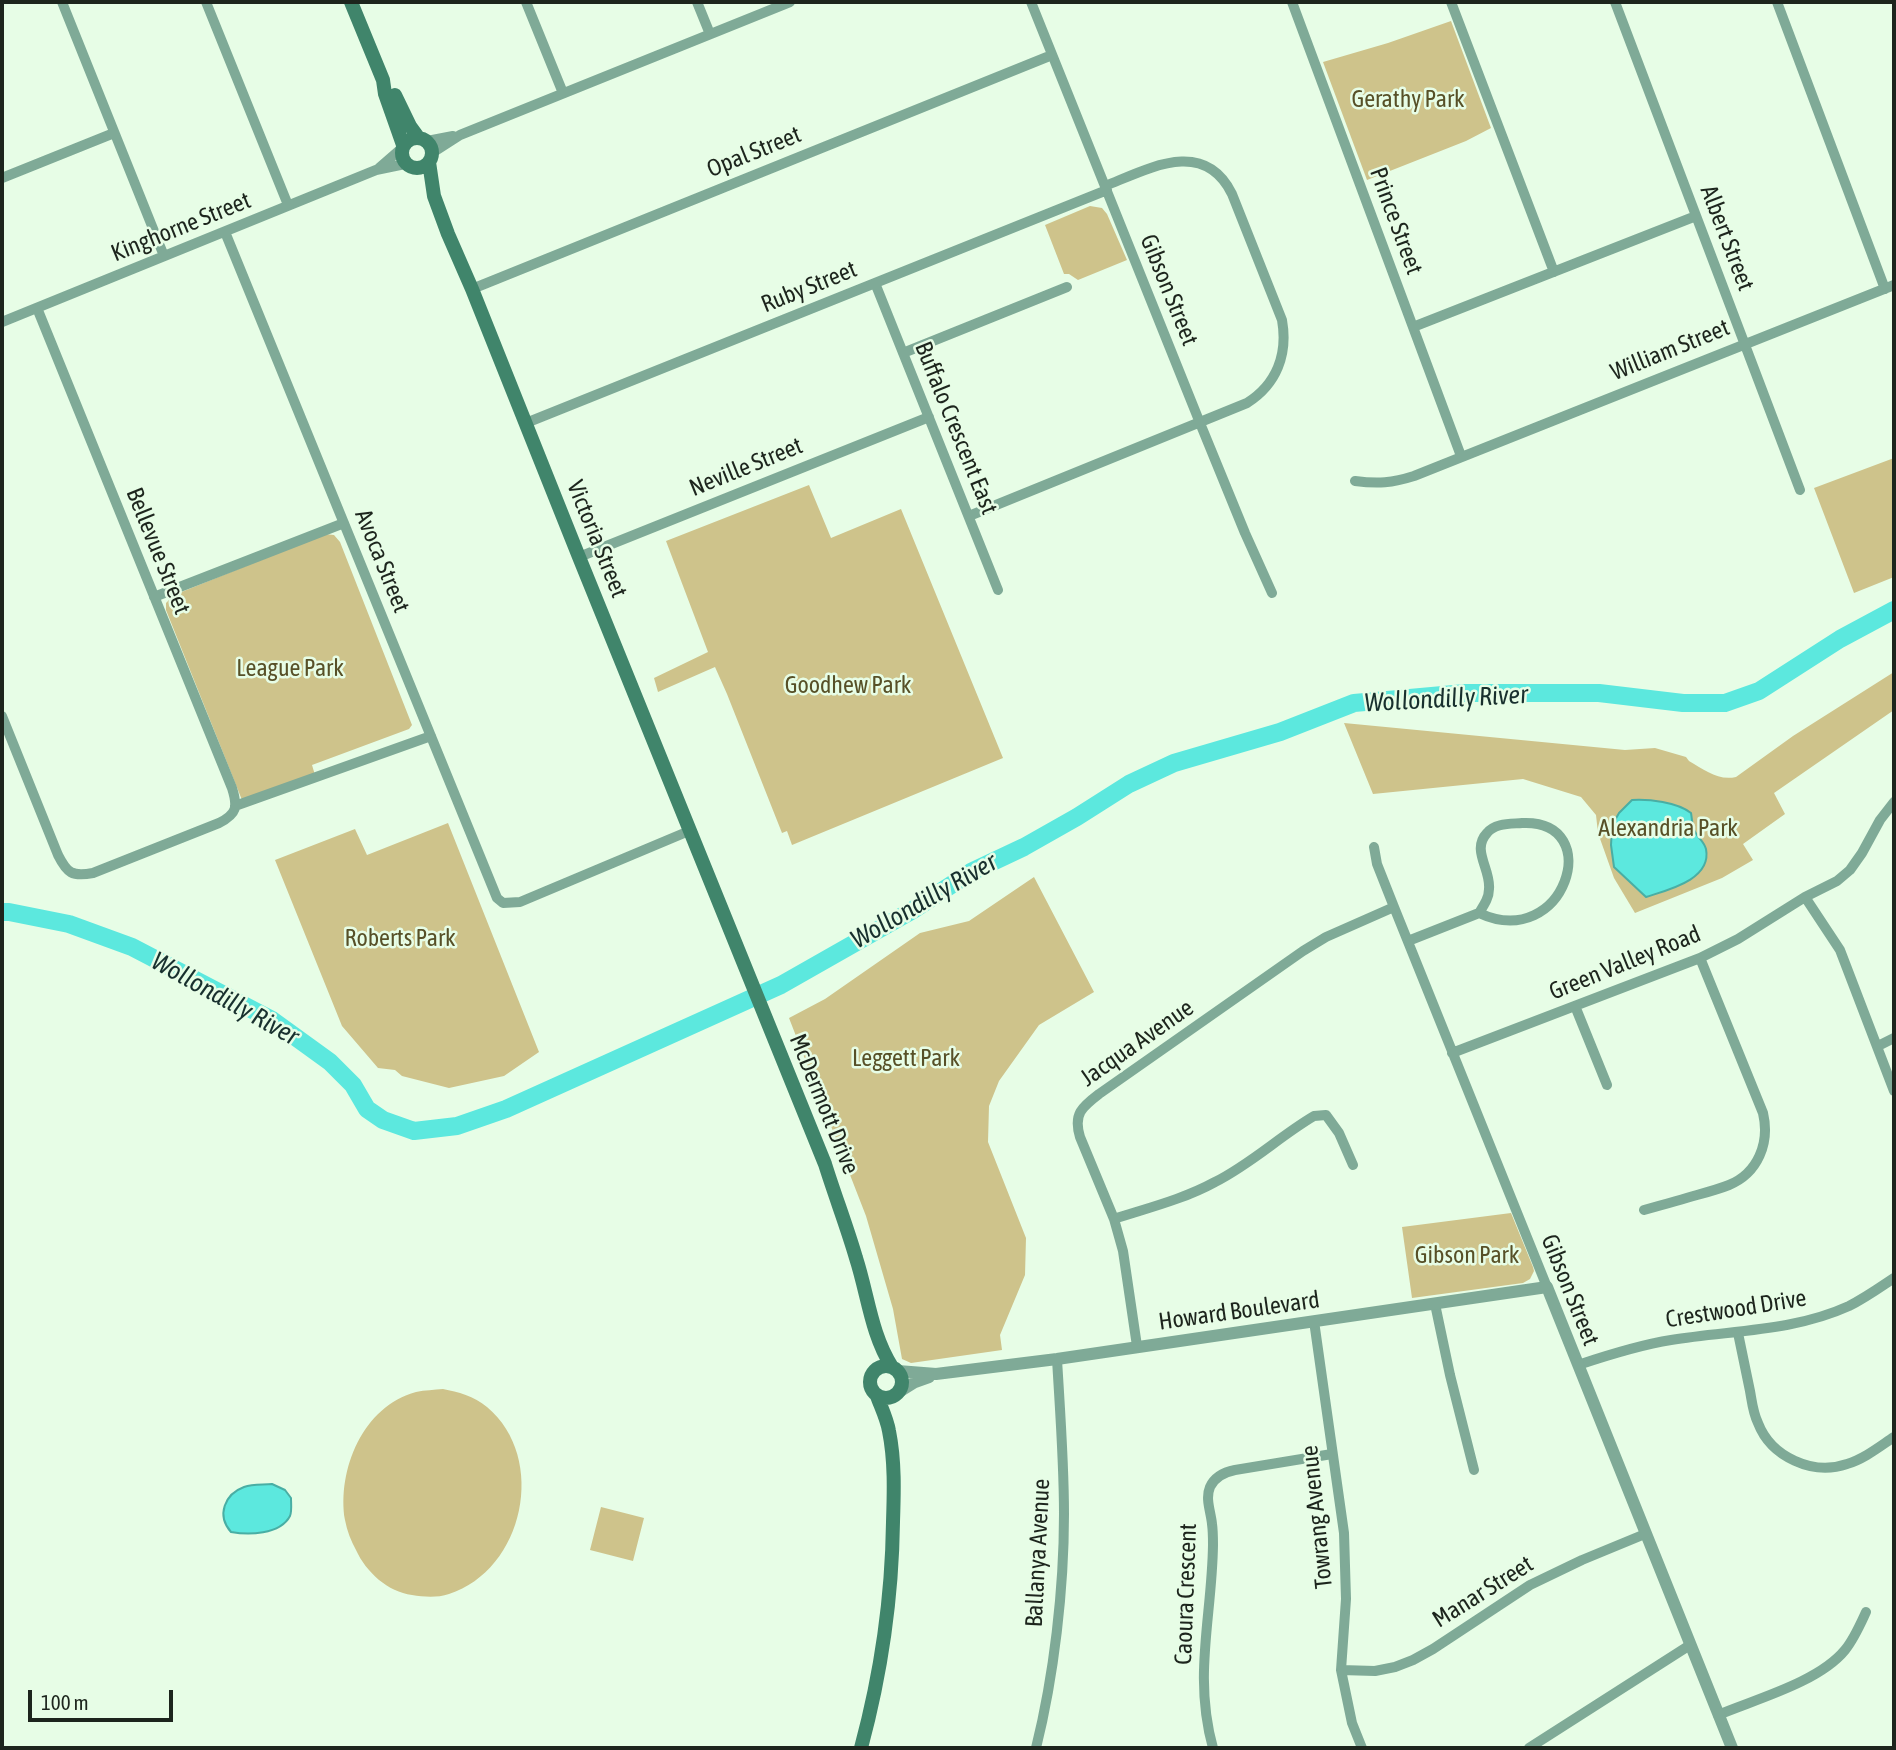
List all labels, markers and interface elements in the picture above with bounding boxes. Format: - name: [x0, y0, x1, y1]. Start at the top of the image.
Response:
- park label: Gerathy Park: [1351, 85, 1465, 113]
- street label: Opal Street: [703, 120, 805, 184]
- street label: Prince Street: [1363, 164, 1429, 278]
- street label: Albert Street: [1694, 181, 1760, 295]
- street label: Kinghorne Street: [107, 186, 255, 268]
- street label: Gibson Street: [1134, 230, 1204, 350]
- street label: Ruby Street: [757, 255, 861, 319]
- street label: William Street: [1606, 313, 1734, 387]
- street label: Buffalo Crescent East: [908, 338, 1004, 518]
- street label: Neville Street: [685, 431, 807, 503]
- street label: Victoria Street: [560, 476, 634, 602]
- street label: Bellevue Street: [120, 484, 196, 618]
- street label: Avoca Street: [348, 505, 416, 617]
- park label: League Park: [236, 654, 344, 682]
- park label: Goodhew Park: [785, 671, 911, 699]
- water label: Wollondilly River: [1364, 679, 1528, 719]
- park label: Alexandria Park: [1598, 814, 1738, 842]
- water label: Wollondilly River: [845, 847, 1003, 955]
- street label: Green Valley Road: [1545, 920, 1705, 1006]
- park label: Roberts Park: [344, 924, 456, 952]
- water label: Wollondilly River: [146, 946, 304, 1052]
- street label: Jacqua Avenue: [1075, 993, 1199, 1093]
- street label: McDermott Drive: [783, 1030, 865, 1178]
- park label: Leggett Park: [852, 1044, 960, 1072]
- street label: Gibson Street: [1535, 1230, 1605, 1350]
- park label: Gibson Park: [1415, 1241, 1519, 1269]
- street label: Crestwood Drive: [1664, 1284, 1808, 1334]
- street label: Howard Boulevard: [1157, 1285, 1321, 1337]
- street label: Towrang Avenue: [1295, 1444, 1339, 1590]
- street label: Ballanya Avenue: [1020, 1478, 1056, 1628]
- street label: Caoura Crescent: [1169, 1523, 1203, 1665]
- street label: Manar Street: [1427, 1550, 1539, 1634]
- scale bar: [32, 1676, 177, 1720]
- text: 100 m: [41, 1690, 89, 1714]

